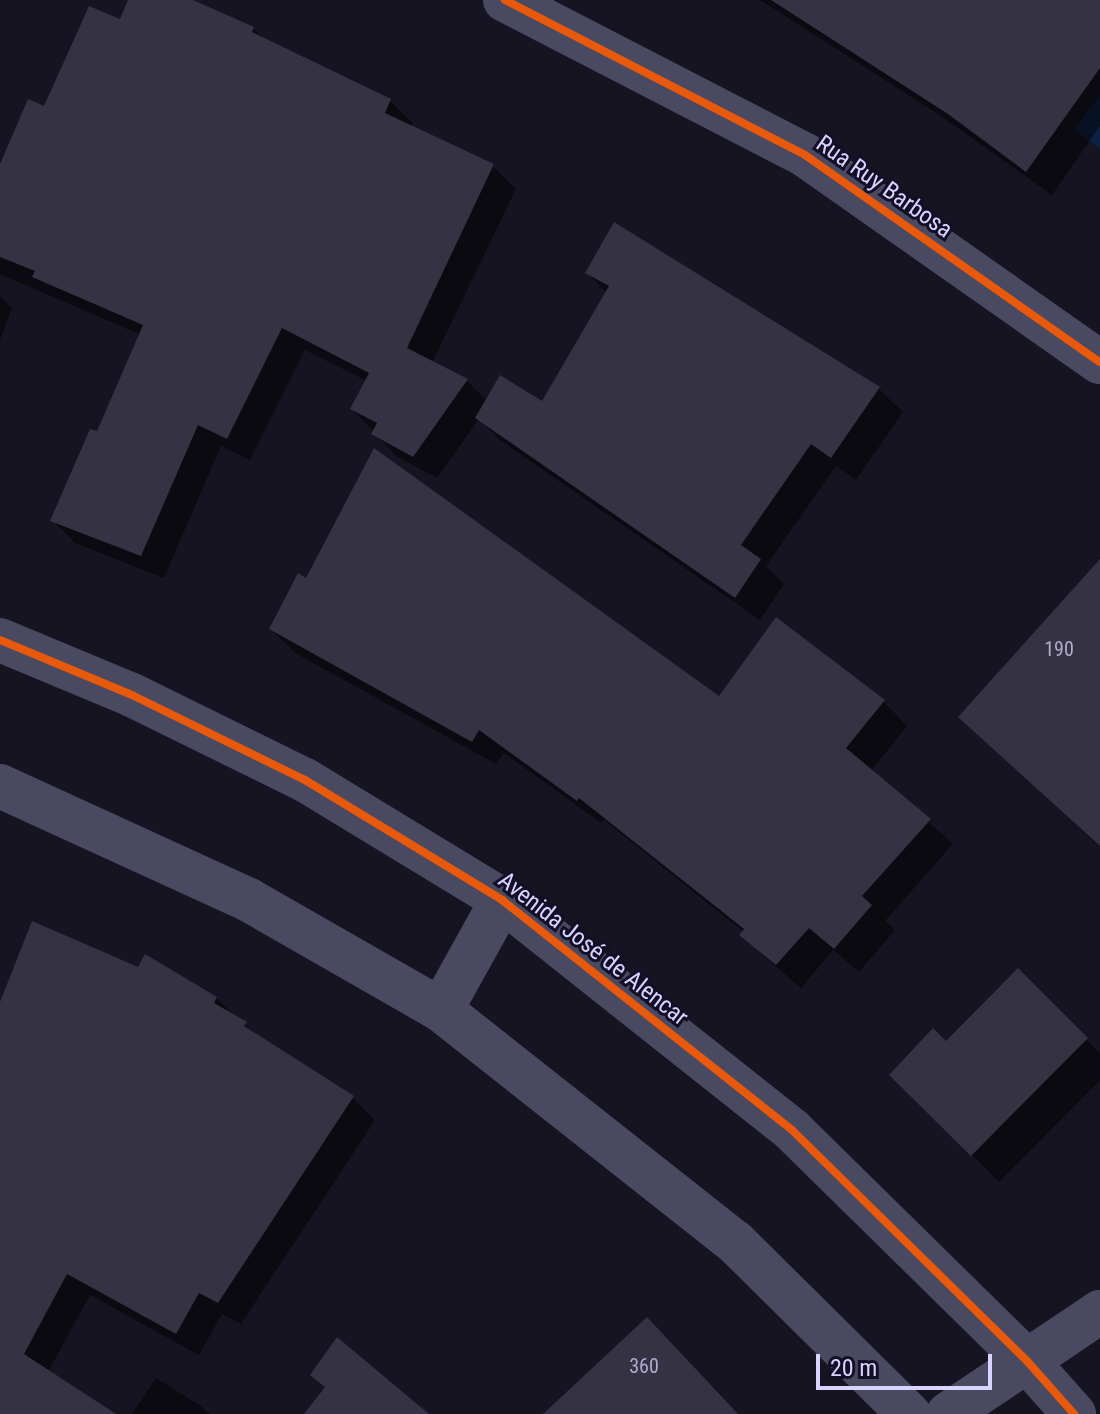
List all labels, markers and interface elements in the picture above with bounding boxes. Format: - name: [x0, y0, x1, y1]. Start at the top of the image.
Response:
- street label: Rua Ruy Barbosa: [810, 129, 958, 245]
- house number: 190: [1044, 637, 1074, 661]
- street label: Avenida José de Alencar: [492, 866, 694, 1032]
- scale bar: [820, 1338, 996, 1388]
- house number: 360: [629, 1354, 659, 1378]
- text: 20 m: [830, 1354, 877, 1382]

